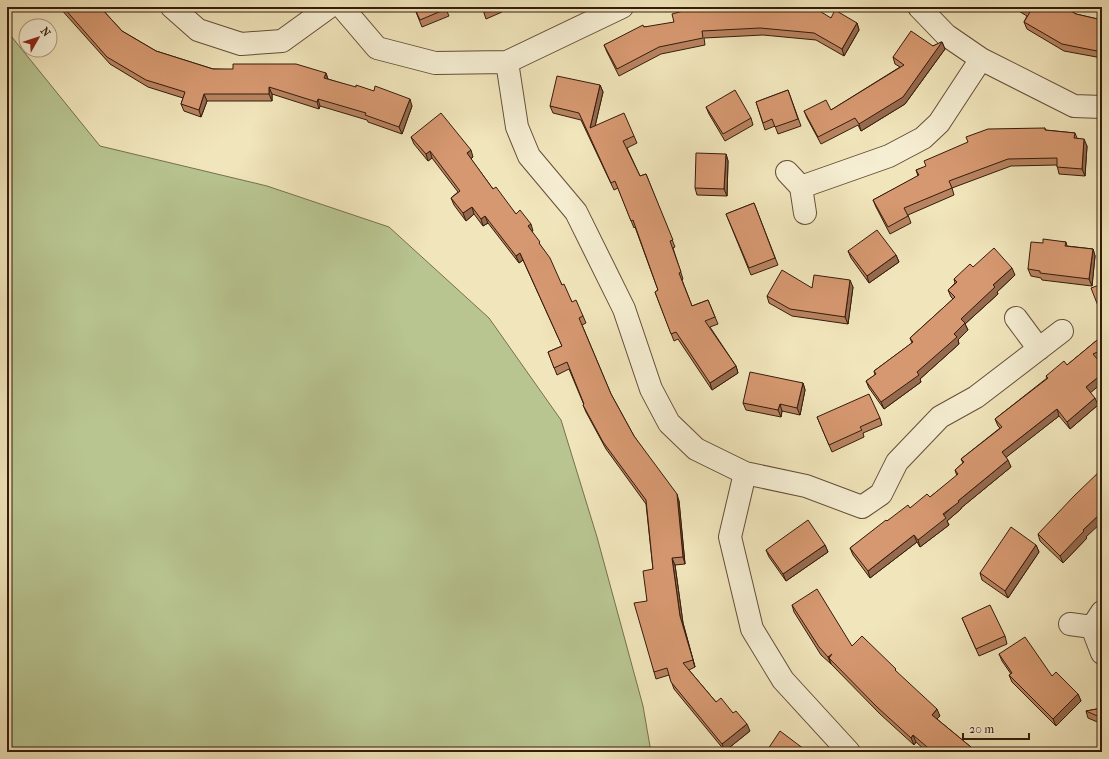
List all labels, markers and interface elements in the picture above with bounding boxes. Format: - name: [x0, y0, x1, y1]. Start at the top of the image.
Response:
- north arrow: [18, 18, 58, 58]
- text: N: [38, 25, 53, 40]
- scale bar: [963, 715, 1029, 741]
- text: 20 m: [969, 722, 994, 736]

